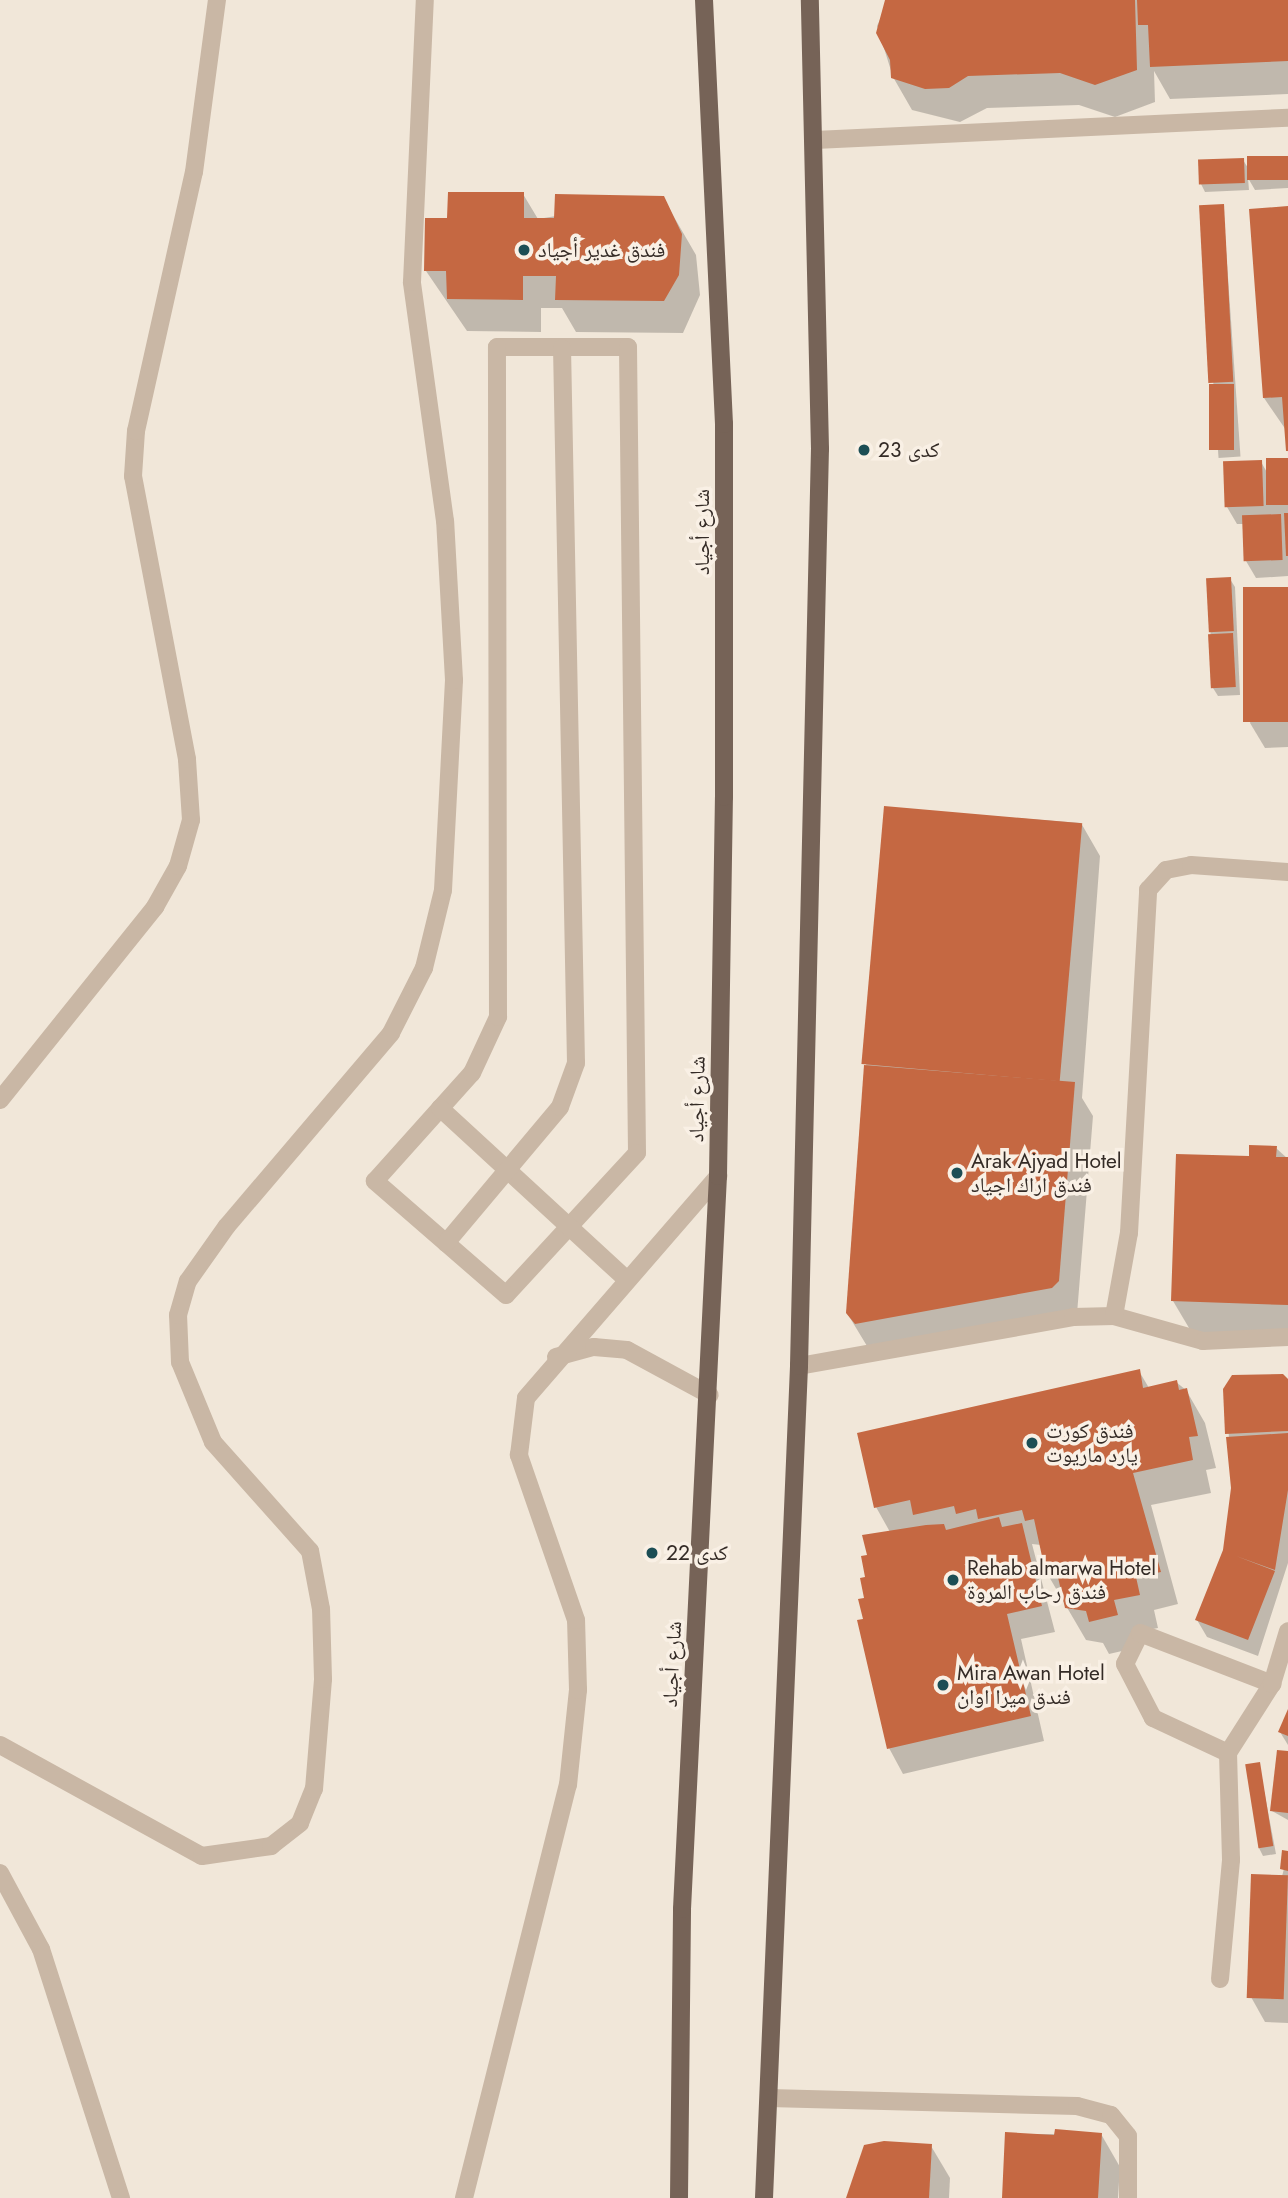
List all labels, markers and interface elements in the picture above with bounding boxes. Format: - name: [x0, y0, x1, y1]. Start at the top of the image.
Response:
- place label: فندق غدير أجياد: [538, 237, 665, 263]
- marker: فندق غدير أجياد: [516, 242, 532, 258]
- place label: كدى 23: [878, 437, 939, 463]
- marker: كدى 23: [856, 442, 872, 458]
- street label: شارع أجياد: [689, 489, 715, 575]
- street label: شارع أجياد: [684, 1056, 710, 1142]
- place label: Arak Ajyad Hotel فندق اراك اجياد: [971, 1148, 1122, 1198]
- marker: Arak Ajyad Hotel فندق اراك اجياد: [949, 1165, 965, 1181]
- place label: فندق كورت يارد ماريوت: [1046, 1418, 1138, 1468]
- marker: فندق كورت يارد ماريوت: [1024, 1435, 1040, 1451]
- place label: كدى 22: [666, 1540, 728, 1566]
- marker: كدى 22: [644, 1545, 660, 1561]
- place label: Rehab almarwa Hotel فندق رحاب المروة: [967, 1555, 1156, 1605]
- marker: Rehab almarwa Hotel فندق رحاب المروة: [945, 1572, 961, 1588]
- street label: شارع أجياد: [657, 1620, 687, 1708]
- place label: Mira Awan Hotel فندق ميرا اوان: [957, 1660, 1105, 1710]
- marker: Mira Awan Hotel فندق ميرا اوان: [935, 1677, 951, 1693]

